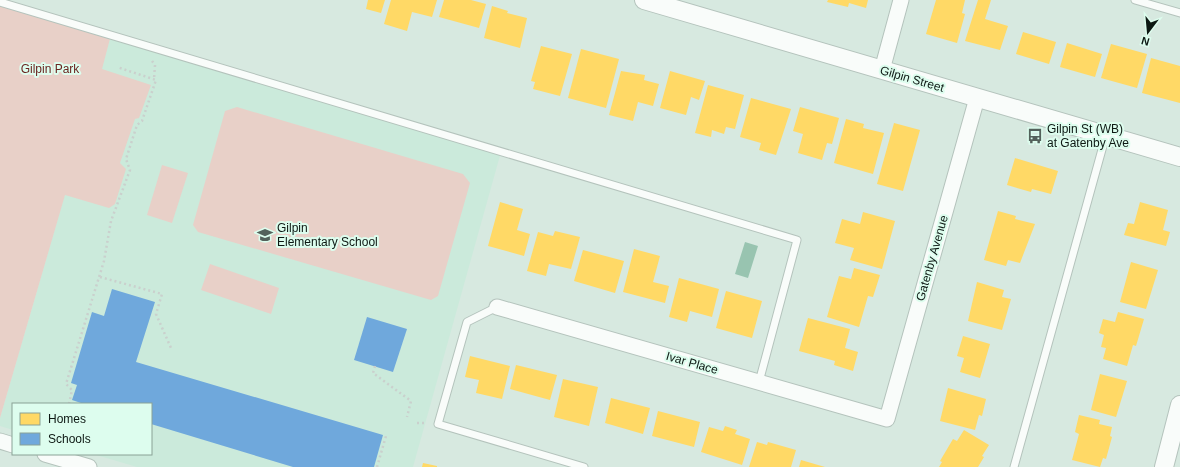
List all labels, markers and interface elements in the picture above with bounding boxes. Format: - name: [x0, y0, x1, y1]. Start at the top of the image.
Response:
- north arrow: [1128, 12, 1168, 52]
- text: N: [1140, 35, 1151, 48]
- park label: Gilpin Park: [21, 62, 80, 76]
- street label: Gilpin Street: [878, 63, 946, 95]
- place label: Gilpin St (WB) at Gatenby Ave: [1047, 122, 1129, 150]
- bus stop icon: Gilpin St (WB) at Gatenby Ave: [1026, 127, 1044, 145]
- street label: Gatenby Avenue: [913, 213, 951, 302]
- place label: Gilpin Elementary School: [277, 221, 378, 249]
- school or university icon: Gilpin Elementary School: [256, 226, 274, 244]
- street label: Ivar Place: [664, 349, 720, 377]
- legend: [12, 403, 152, 455]
- text: Homes: [48, 412, 86, 426]
- text: Schools: [48, 432, 91, 446]

